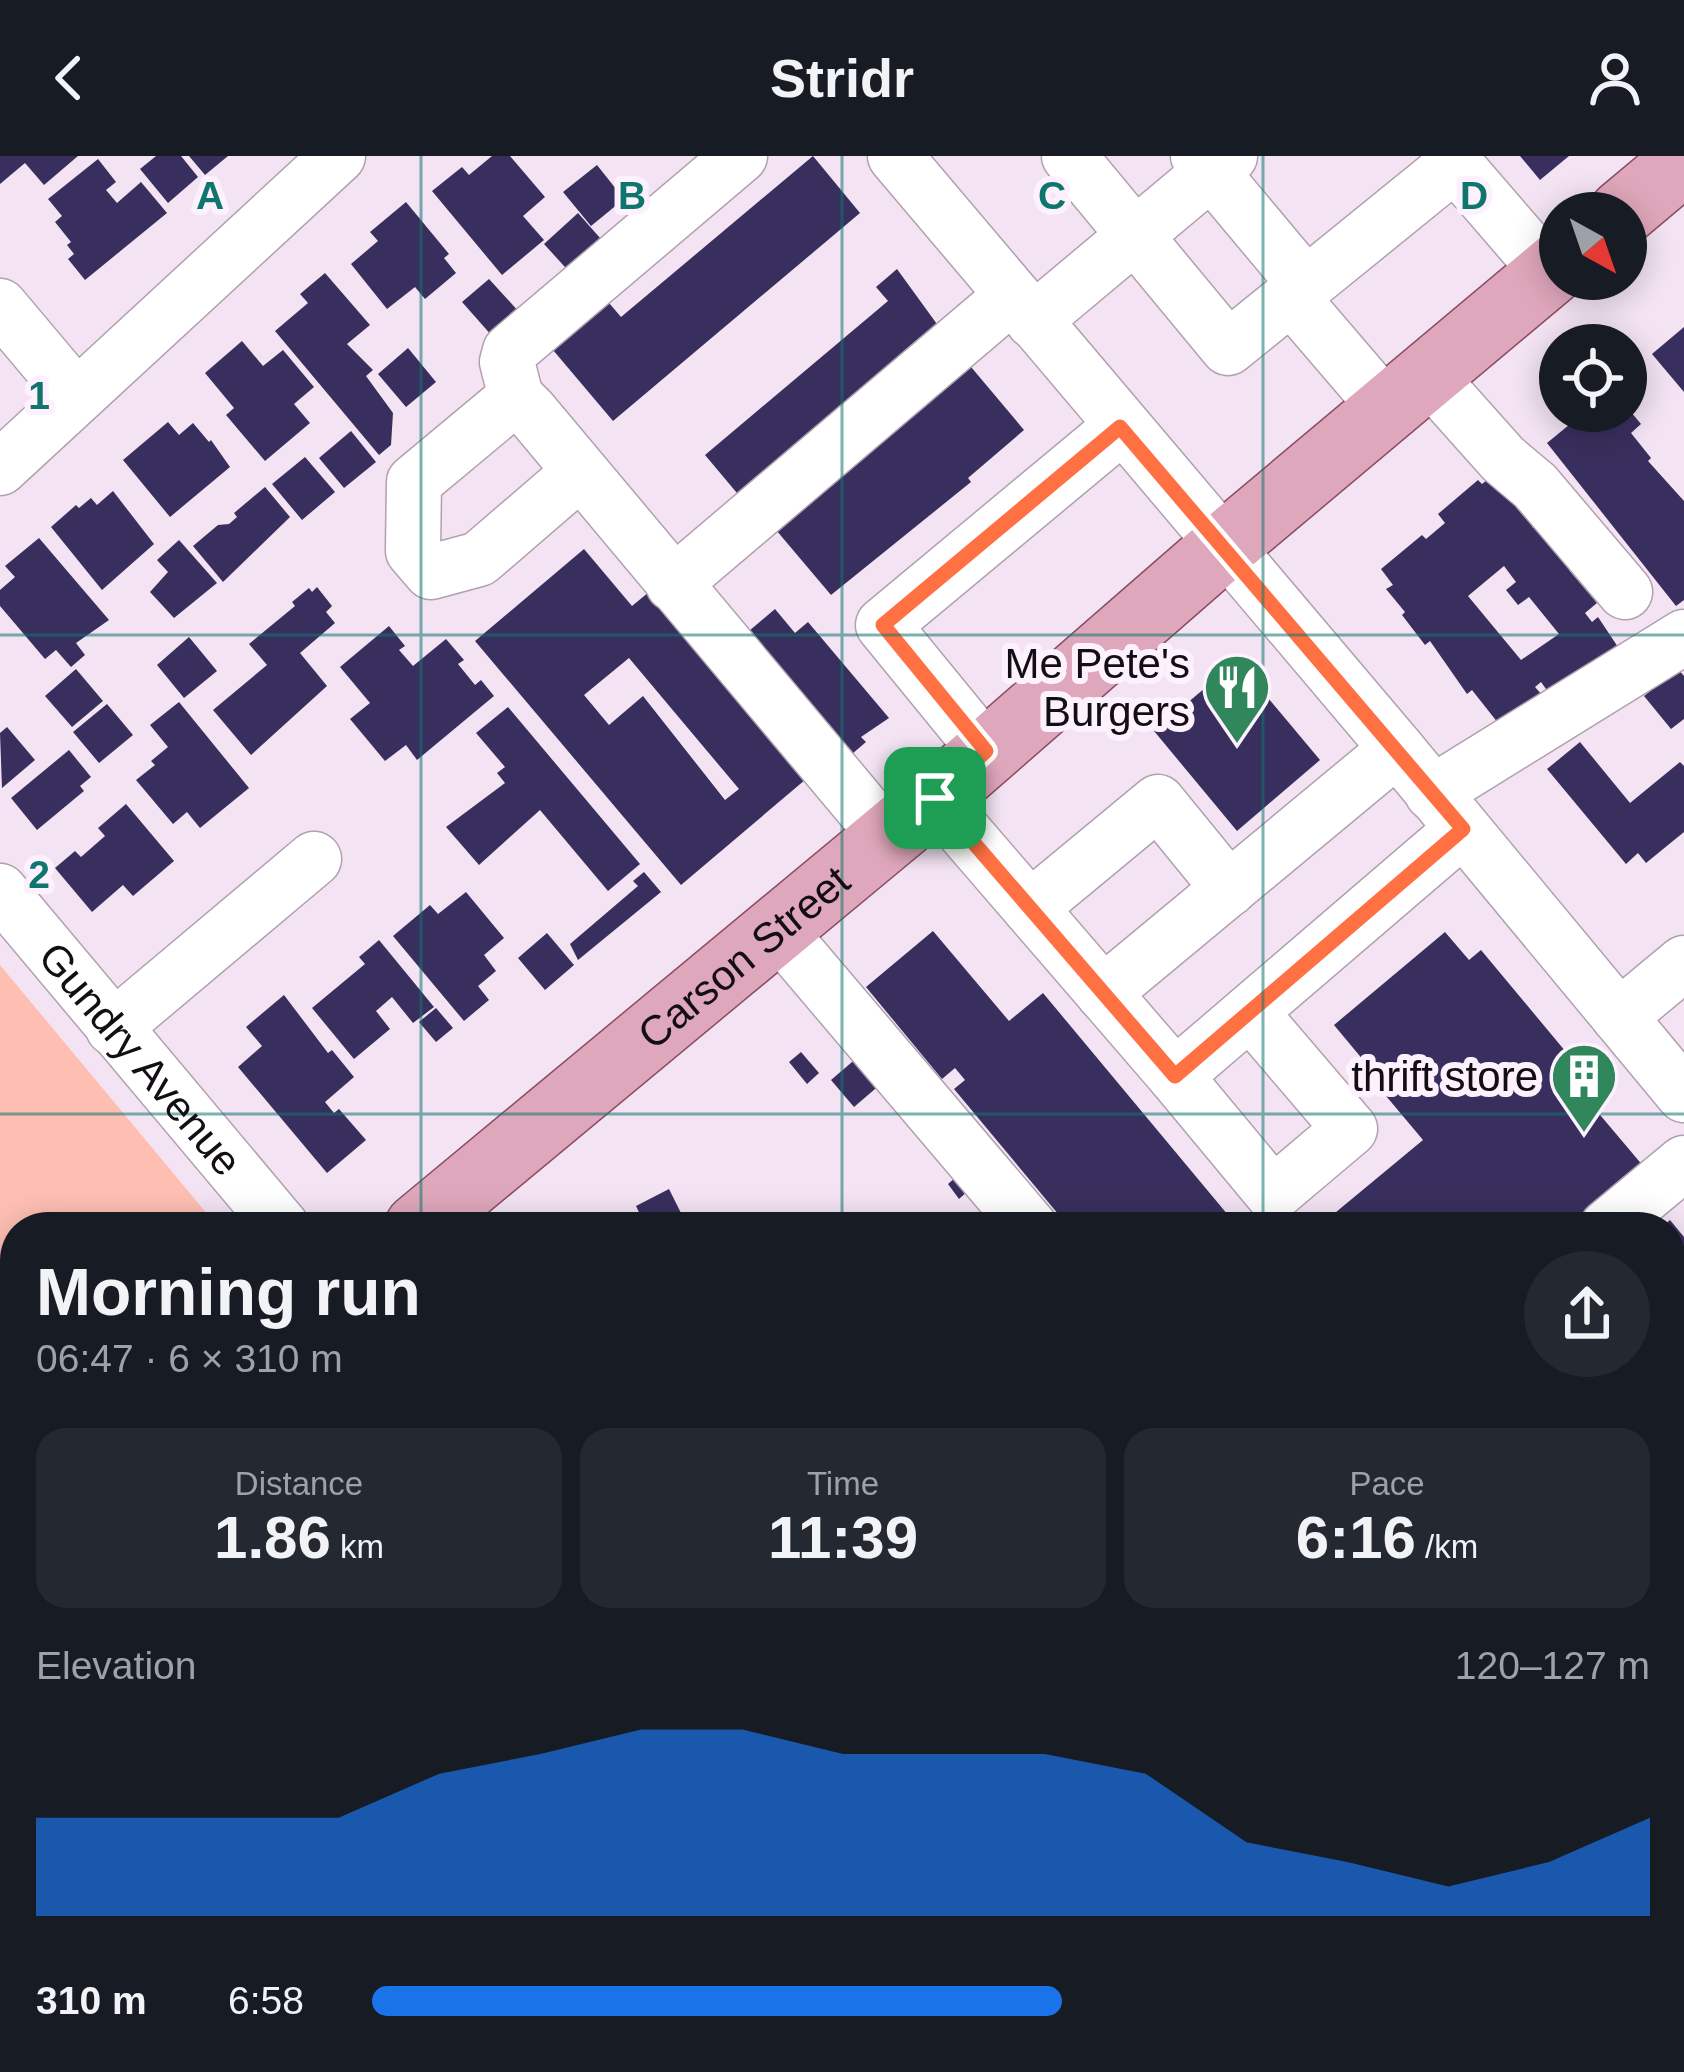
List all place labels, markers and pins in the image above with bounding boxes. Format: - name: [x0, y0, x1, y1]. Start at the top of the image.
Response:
- place label: Me Pete's Burgers: [1005, 640, 1190, 735]
- restaurant icon: Me Pete's Burgers: [1202, 652, 1272, 746]
- pin: [884, 747, 986, 849]
- building icon: thrift store: [1549, 1041, 1619, 1135]
- place label: thrift store: [1351, 1053, 1538, 1100]

